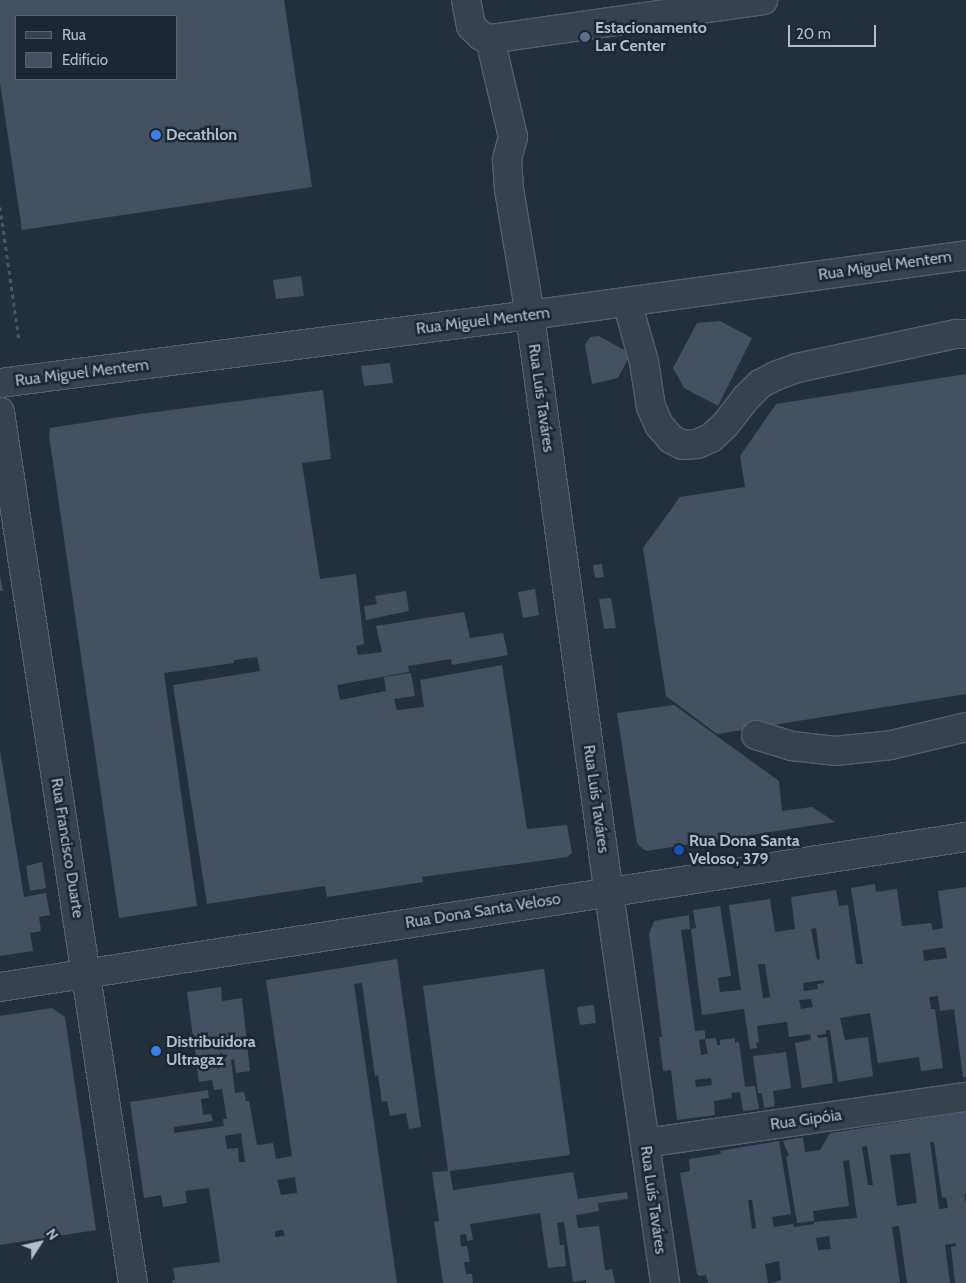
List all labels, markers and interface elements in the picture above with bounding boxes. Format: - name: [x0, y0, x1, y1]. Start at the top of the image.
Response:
- legend: [15, 15, 178, 80]
- scale bar: [791, 15, 878, 47]
- place label: Estacionamento Lar Center: [595, 18, 707, 56]
- text: 20 m: [796, 25, 831, 43]
- text: Rua: [62, 26, 86, 44]
- marker: Estacionamento Lar Center: [579, 31, 591, 43]
- text: Edifício: [62, 51, 108, 69]
- place label: Decathlon: [166, 125, 237, 145]
- marker: Decathlon: [150, 129, 162, 141]
- street label: Rua Miguel Mentem: [817, 247, 953, 285]
- street label: Rua Miguel Mentem: [415, 303, 551, 339]
- street label: Rua Luís Taváres: [524, 343, 558, 453]
- street label: Rua Miguel Mentem: [14, 355, 150, 391]
- street label: Rua Luís Taváres: [579, 744, 613, 854]
- street label: Rua Francisco Duarte: [46, 777, 88, 919]
- place label: Rua Dona Santa Veloso, 379: [689, 831, 800, 869]
- marker: Rua Dona Santa Veloso, 379: [673, 844, 685, 856]
- street label: Rua Dona Santa Veloso: [404, 889, 562, 933]
- place label: Distribuidora Ultragaz: [166, 1032, 256, 1070]
- marker: Distribuidora Ultragaz: [150, 1045, 162, 1057]
- street label: Rua Gipóia: [769, 1105, 843, 1135]
- street label: Rua Luís Taváres: [636, 1145, 670, 1255]
- north arrow: [15, 1218, 65, 1268]
- text: N: [42, 1225, 63, 1244]

